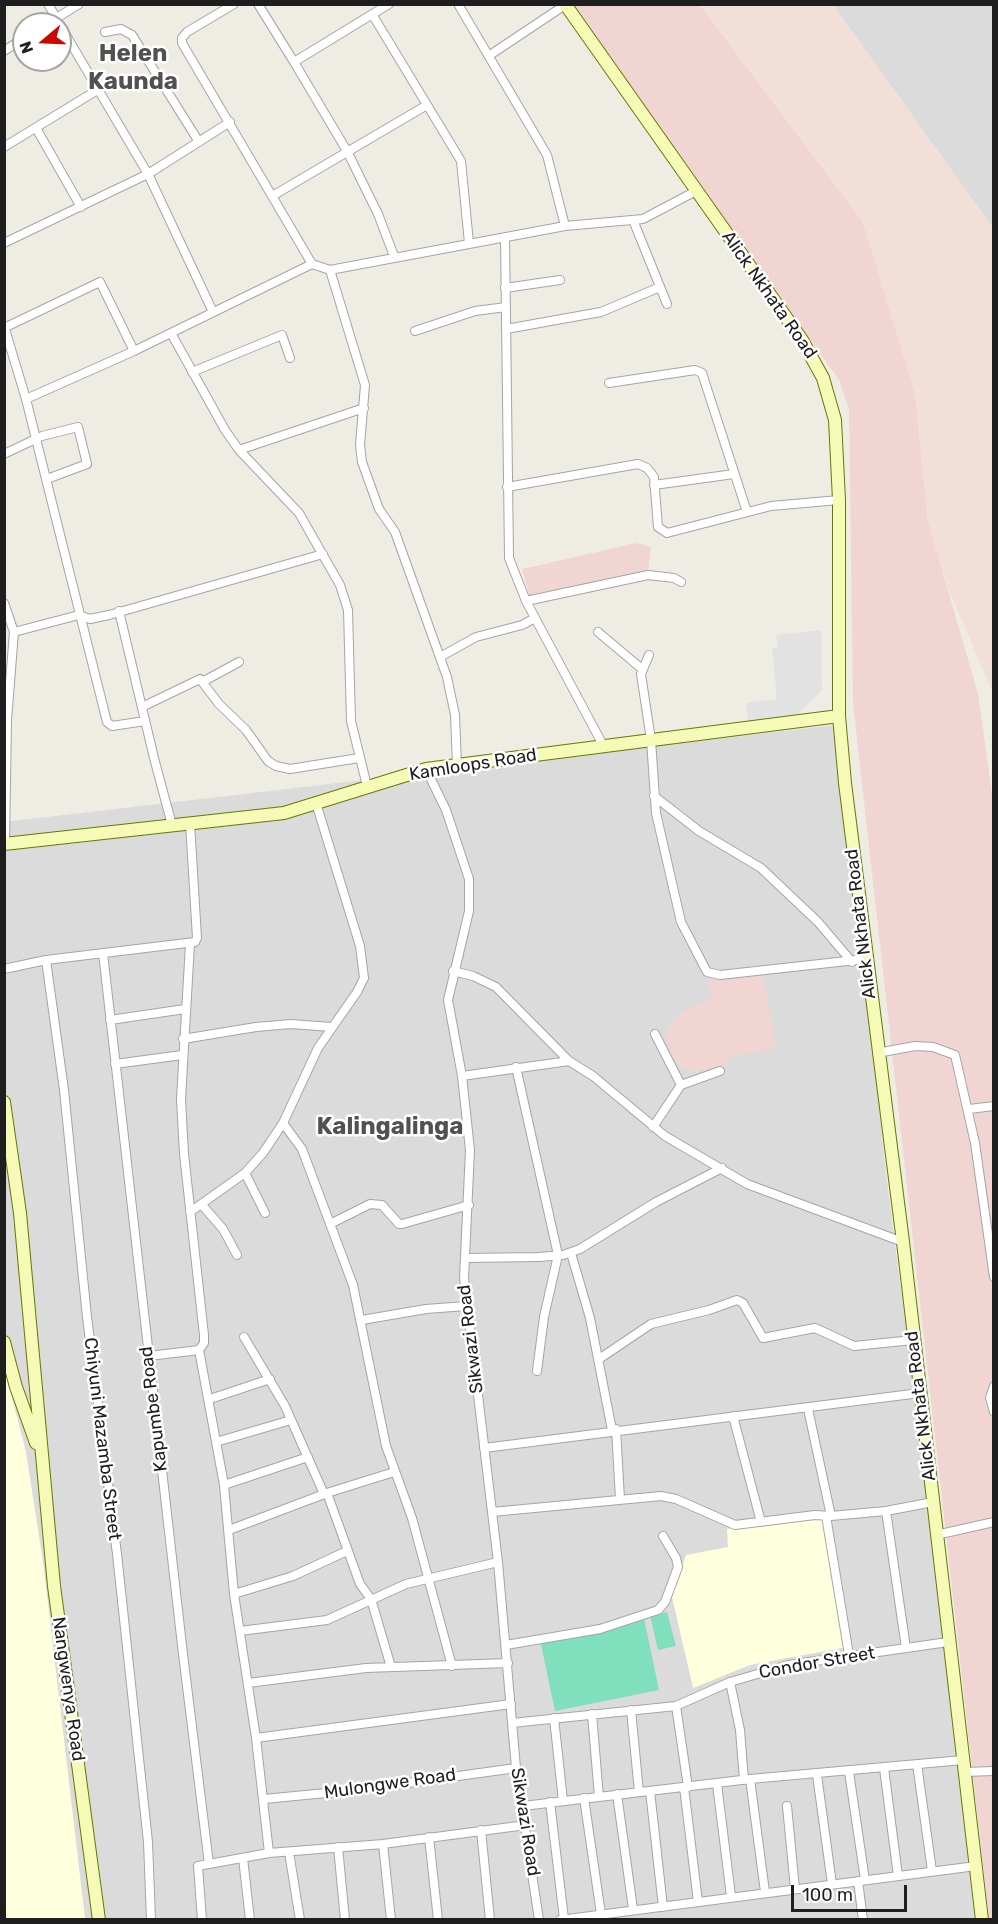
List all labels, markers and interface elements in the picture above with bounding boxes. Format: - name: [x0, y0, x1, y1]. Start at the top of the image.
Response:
- north arrow: [12, 12, 72, 72]
- text: N: [16, 39, 37, 56]
- district label: Helen Kaunda: [88, 40, 178, 96]
- street label: Alick Nkhata Road: [717, 227, 821, 363]
- street label: Kamloops Road: [408, 744, 538, 786]
- street label: Alick Nkhata Road: [841, 848, 881, 1000]
- district label: Kalingalinga: [317, 1113, 463, 1141]
- street label: Sikwazi Road: [454, 1283, 488, 1395]
- street label: Alick Nkhata Road: [901, 1330, 941, 1482]
- street label: Chiyuni Mazamba Street: [79, 1336, 125, 1542]
- street label: Kapumbe Road: [136, 1345, 172, 1473]
- street label: Nangwenya Road: [47, 1615, 89, 1763]
- street label: Condor Street: [757, 1642, 877, 1684]
- street label: Mulongwe Road: [323, 1764, 457, 1804]
- street label: Sikwazi Road: [506, 1766, 544, 1878]
- scale bar: [794, 1873, 910, 1911]
- text: 100 m: [802, 1884, 853, 1906]

